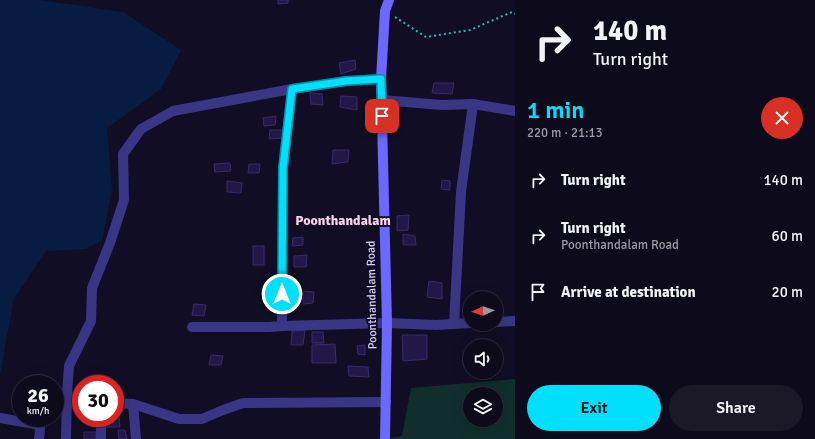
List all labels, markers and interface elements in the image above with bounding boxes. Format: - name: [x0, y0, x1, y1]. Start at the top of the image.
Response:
- text: 140 m: [593, 14, 667, 48]
- icon: right: [527, 16, 579, 68]
- text: Turn right: [593, 48, 668, 70]
- text: 1 min: [527, 95, 584, 125]
- button: close: [761, 97, 803, 139]
- pin: [365, 99, 399, 133]
- icon: arrive: [371, 105, 393, 127]
- text: 220 m · 21:13: [527, 125, 603, 141]
- icon: right: [527, 169, 549, 191]
- text: Turn right: [561, 171, 626, 189]
- text: 140 m: [763, 171, 803, 189]
- district label: Poonthandalam: [295, 212, 391, 229]
- text: Turn right: [561, 219, 626, 237]
- icon: right: [527, 225, 549, 247]
- text: 60 m: [772, 227, 803, 245]
- text: Poonthandalam Road: [561, 237, 679, 253]
- street label: Poonthandalam Road: [364, 240, 380, 350]
- position arrow: [261, 273, 303, 315]
- icon: arrive: [527, 281, 549, 303]
- text: Arrive at destination: [561, 283, 696, 301]
- text: 20 m: [772, 283, 803, 301]
- north arrow: [463, 291, 503, 331]
- map controls: [463, 291, 503, 427]
- button: sound: [463, 339, 503, 379]
- speed limit sign: 30: [72, 375, 124, 427]
- text: 26: [27, 383, 49, 408]
- button: Exit: [527, 385, 661, 431]
- button: Share: [669, 385, 803, 431]
- button: layers: [463, 387, 503, 427]
- text: km/h: [27, 405, 49, 417]

